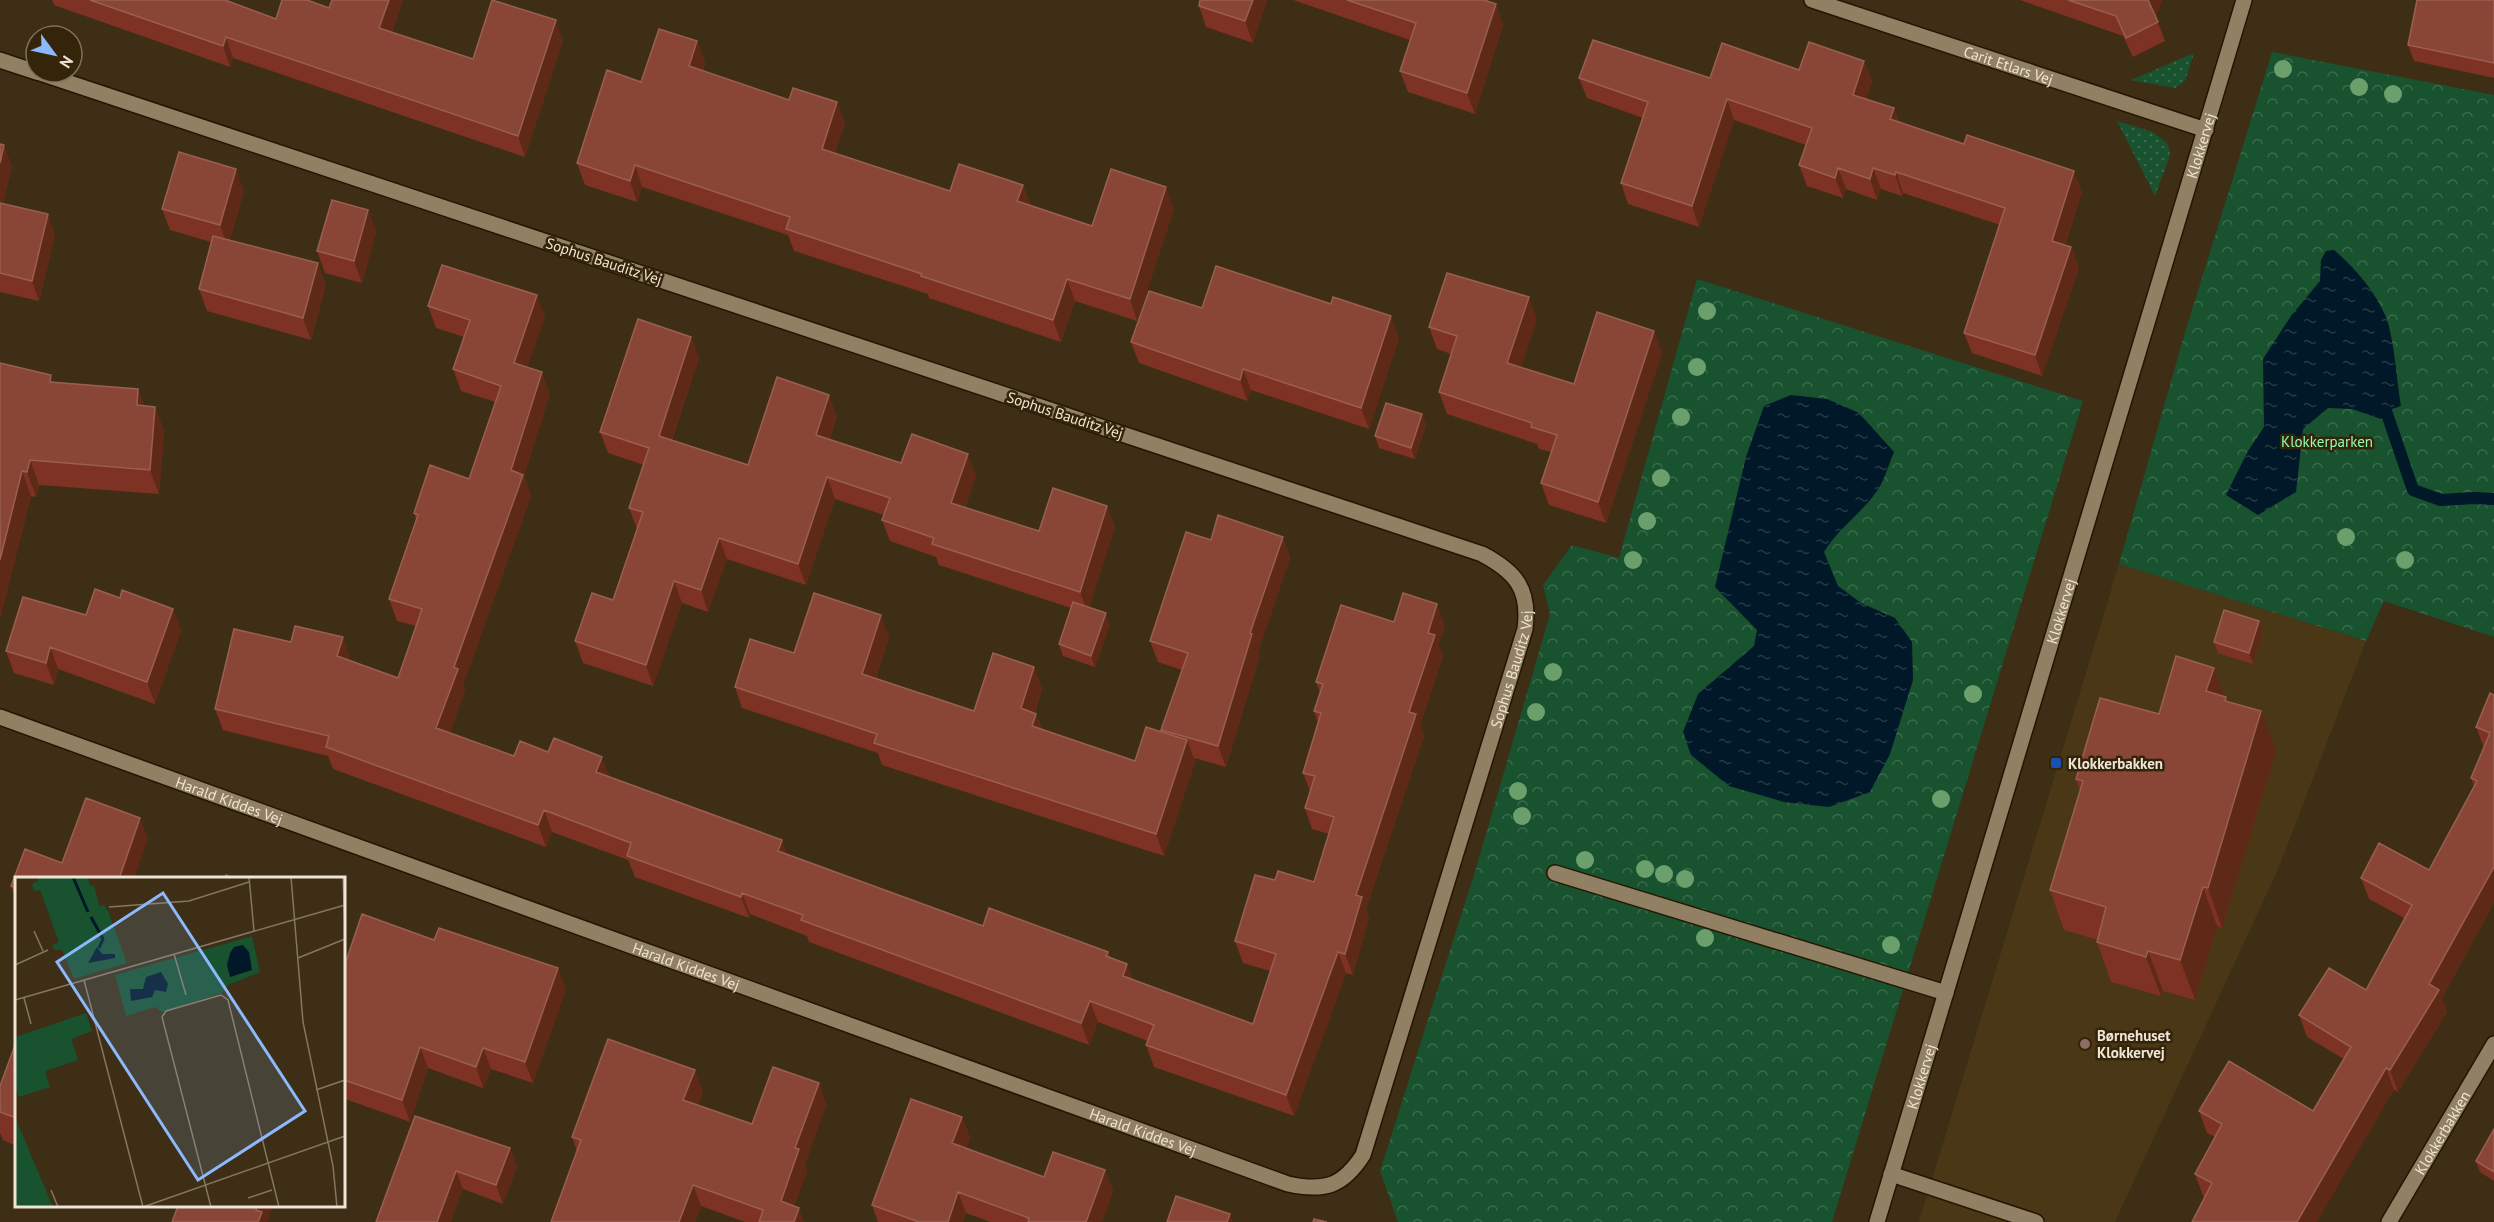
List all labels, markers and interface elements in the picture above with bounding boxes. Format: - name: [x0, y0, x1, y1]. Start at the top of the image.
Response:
- north arrow: [24, 24, 84, 84]
- street label: Carit Etlars Vej: [1961, 41, 2056, 88]
- text: N: [55, 52, 78, 72]
- street label: Klokkervej: [2182, 111, 2219, 180]
- street label: Sophus Bauditz Vej: [543, 233, 665, 289]
- street label: Sophus Bauditz Vej: [1004, 387, 1126, 443]
- park label: Klokkerparken: [2281, 432, 2373, 451]
- street label: Klokkervej: [2042, 576, 2079, 646]
- street label: Sophus Bauditz Vej: [1486, 610, 1536, 730]
- place label: Klokkerbakken: [2068, 754, 2163, 773]
- marker: Klokkerbakken: [2049, 756, 2063, 770]
- street label: Harald Kiddes Vej: [173, 772, 286, 828]
- inset map: [15, 877, 345, 1207]
- street label: Harald Kiddes Vej: [630, 938, 743, 994]
- place label: Børnehuset Klokkervej: [2097, 1026, 2171, 1062]
- marker: Børnehuset Klokkervej: [2078, 1037, 2092, 1051]
- street label: Klokkervej: [1902, 1041, 1939, 1111]
- street label: Klokkerbakken: [2410, 1087, 2474, 1178]
- street label: Harald Kiddes Vej: [1087, 1103, 1199, 1160]

